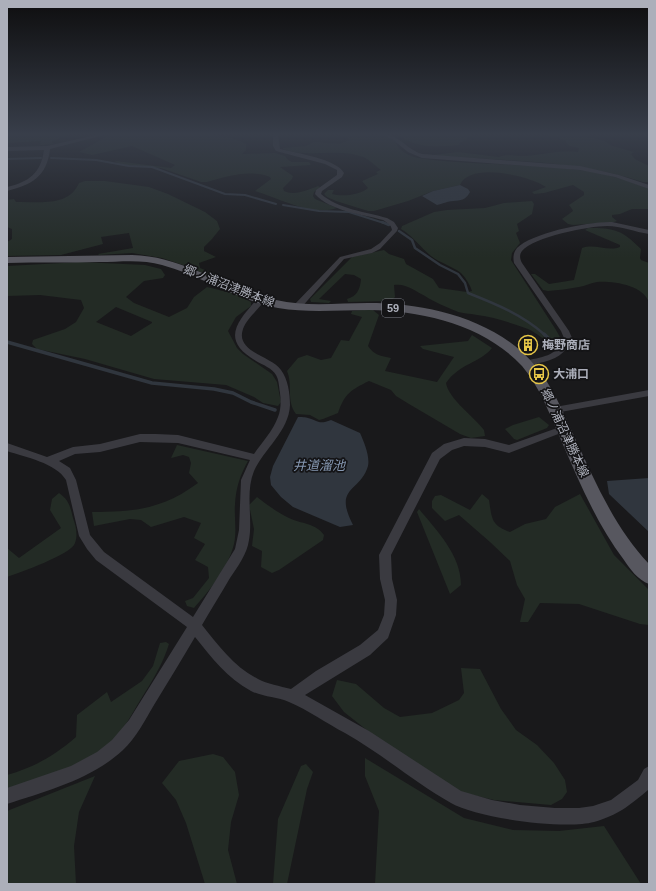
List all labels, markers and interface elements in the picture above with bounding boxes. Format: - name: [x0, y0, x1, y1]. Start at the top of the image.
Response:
- street label: 郷ノ浦沼津勝本線: [182, 262, 276, 310]
- road number: 59: [382, 299, 404, 317]
- building icon: 梅野商店: [517, 334, 539, 356]
- place label: 梅野商店: [542, 338, 590, 352]
- bus stop icon: 大浦口: [528, 363, 550, 385]
- place label: 大浦口: [553, 367, 589, 381]
- street label: 郷ノ浦沼津勝本線: [538, 387, 592, 479]
- water label: 井道溜池: [293, 458, 347, 473]

